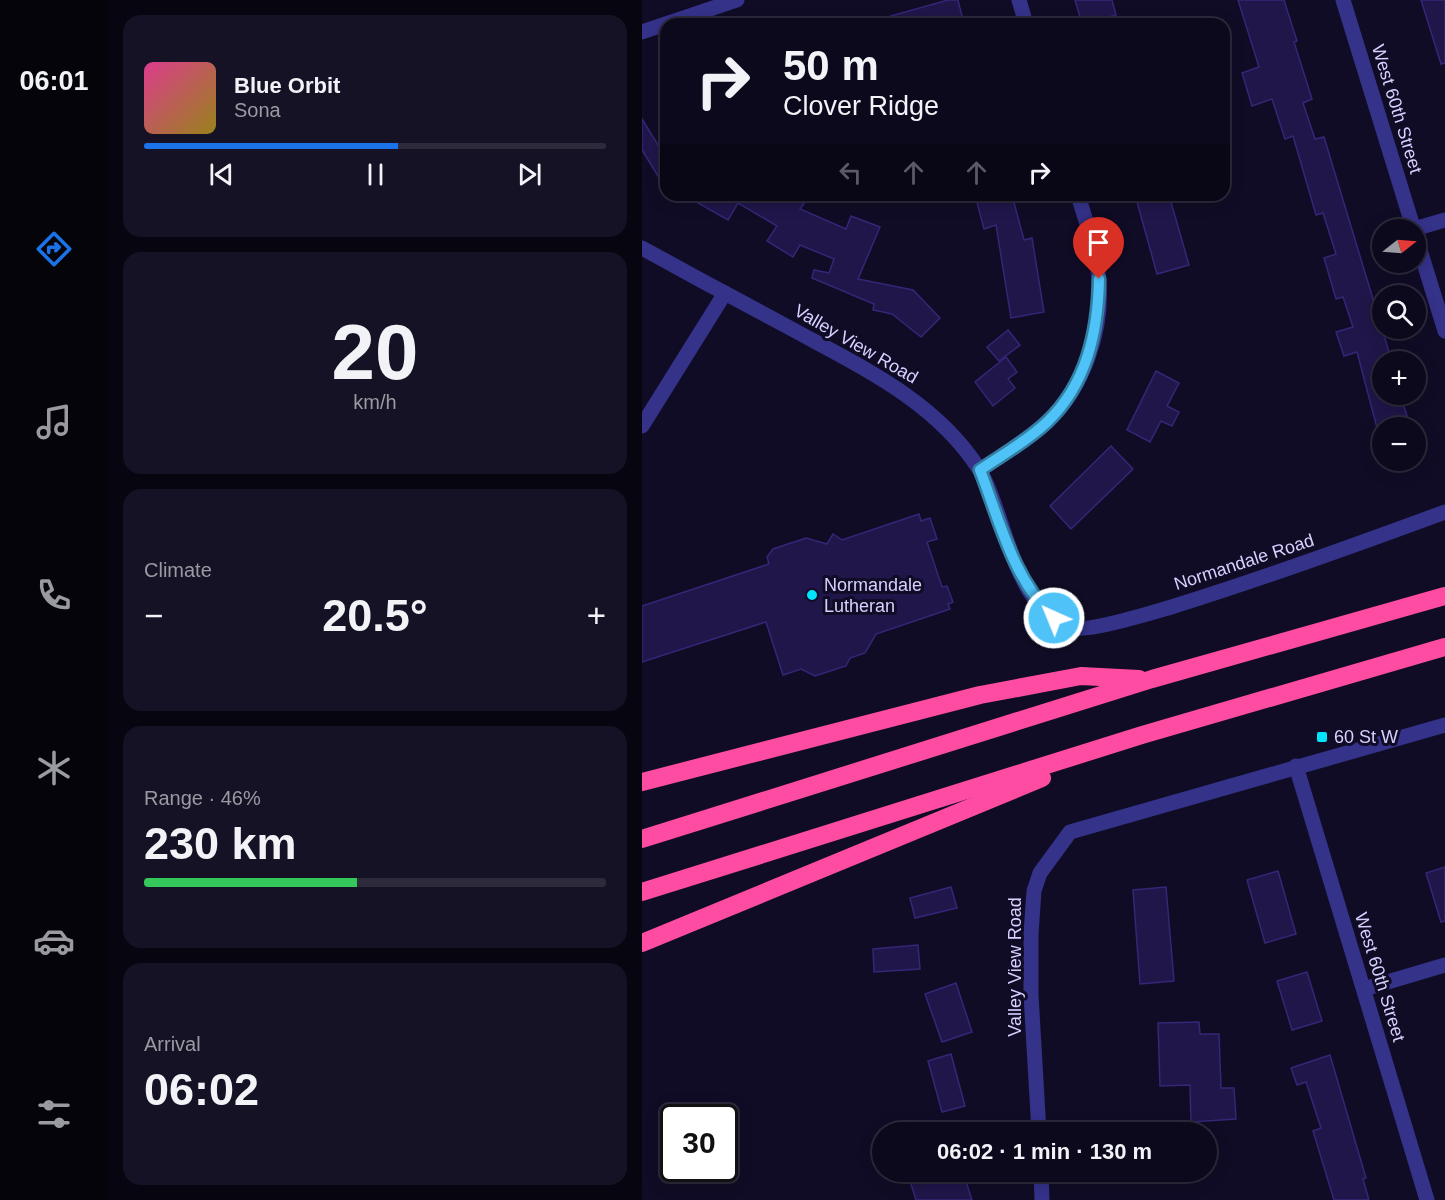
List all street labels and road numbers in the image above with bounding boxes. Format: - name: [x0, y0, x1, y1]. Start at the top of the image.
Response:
- street label: West 60th Street: [1368, 42, 1426, 176]
- street label: Valley View Road: [791, 300, 921, 388]
- street label: Normandale Road: [1171, 530, 1317, 594]
- street label: Valley View Road: [1005, 897, 1025, 1037]
- street label: West 60th Street: [1351, 910, 1409, 1044]

